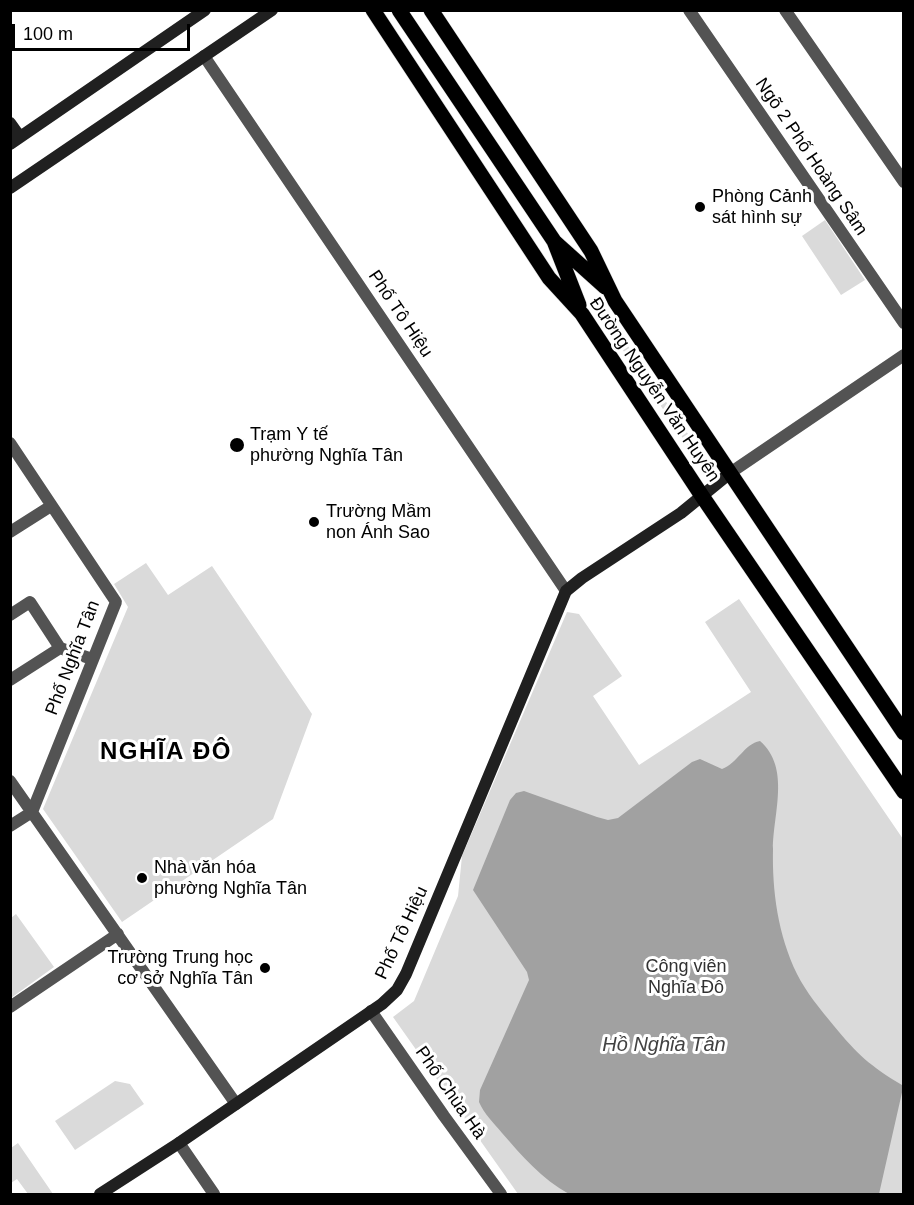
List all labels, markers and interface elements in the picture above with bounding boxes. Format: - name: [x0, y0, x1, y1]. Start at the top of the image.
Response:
- scale bar: [15, 12, 194, 50]
- text: 100 m: [23, 24, 73, 44]
- street label: Ngõ 2 Phố Hoàng Sâm: [750, 74, 872, 240]
- place label: Phòng Cảnh sát hình sự: [712, 186, 812, 228]
- marker: Phòng Cảnh sát hình sự: [693, 200, 707, 214]
- street label: Phố Tô Hiệu: [363, 266, 437, 362]
- street label: Đường Nguyễn Văn Huyên: [584, 294, 724, 486]
- place label: Trạm Y tế phường Nghĩa Tân: [250, 424, 403, 466]
- marker: Trạm Y tế phường Nghĩa Tân: [228, 436, 246, 454]
- place label: Trường Mầm non Ánh Sao: [326, 501, 431, 544]
- marker: Trường Mầm non Ánh Sao: [307, 515, 321, 529]
- street label: Phố Nghĩa Tân: [41, 598, 105, 718]
- district label: NGHĨA ĐÔ: [100, 738, 232, 766]
- place label: Nhà văn hóa phường Nghĩa Tân: [154, 857, 307, 900]
- marker: Nhà văn hóa phường Nghĩa Tân: [135, 871, 149, 885]
- street label: Phố Tô Hiệu: [371, 883, 433, 983]
- place label: Trường Trung học cơ sở Nghĩa Tân: [107, 947, 253, 990]
- park label: Công viên Nghĩa Đô: [645, 956, 727, 998]
- marker: Trường Trung học cơ sở Nghĩa Tân: [258, 961, 272, 975]
- water label: Hồ Nghĩa Tân: [602, 1033, 726, 1057]
- street label: Phố Chùa Hà: [410, 1043, 490, 1143]

